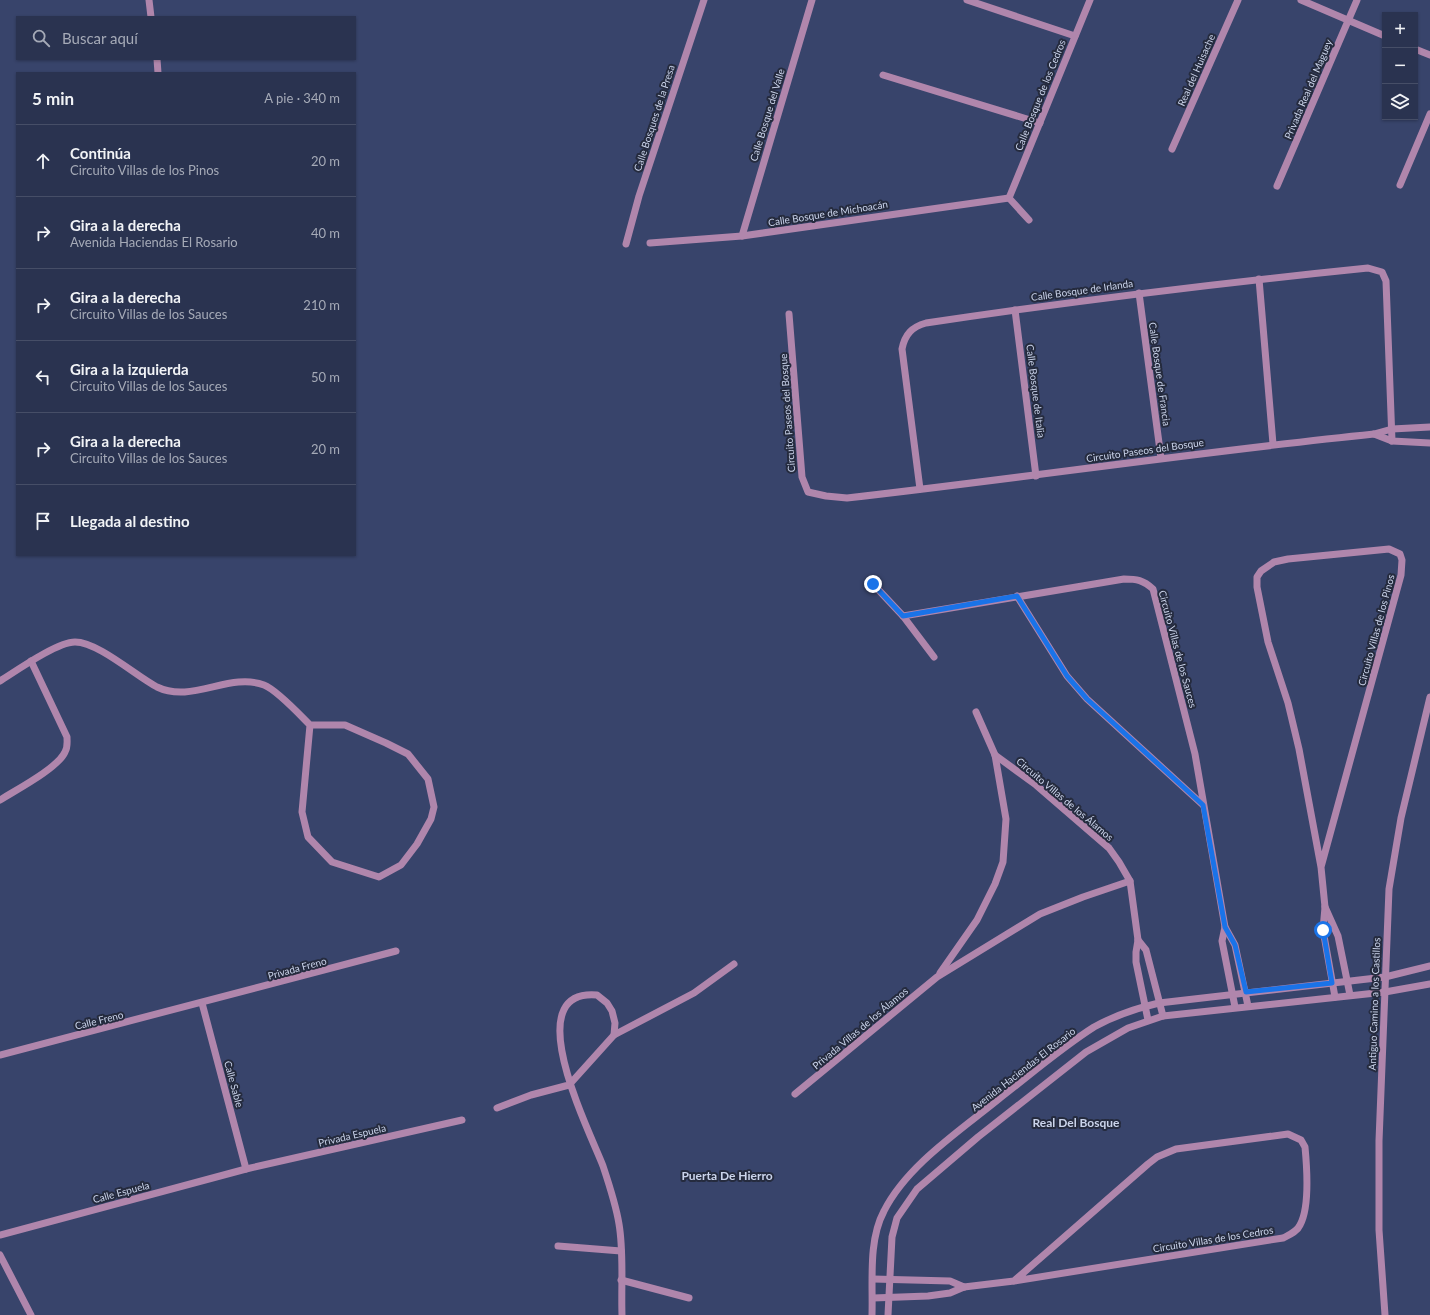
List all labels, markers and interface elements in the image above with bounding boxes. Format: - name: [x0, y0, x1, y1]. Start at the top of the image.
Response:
- map controls: [1382, 12, 1418, 120]
- button: +: [1382, 12, 1418, 48]
- search box: [16, 16, 356, 60]
- icon: search: [30, 27, 52, 49]
- text: Buscar aquí: [62, 29, 138, 47]
- street label: Real del Huisache: [1175, 32, 1217, 108]
- street label: Privada Real del Maguey: [1282, 37, 1335, 141]
- street label: Calle Bosque de los Cedros: [1012, 38, 1068, 152]
- button: −: [1382, 48, 1418, 84]
- street label: Calle Bosques de la Presa: [631, 63, 677, 173]
- street label: Calle Bosque del Valle: [747, 67, 787, 163]
- button: layers: [1382, 84, 1418, 120]
- text: 5 min: [32, 88, 74, 109]
- text: A pie · 340 m: [264, 90, 340, 106]
- text: Continúa: [70, 144, 131, 162]
- icon: ahead: [32, 150, 54, 172]
- text: 20 m: [311, 153, 340, 169]
- text: Circuito Villas de los Pinos: [70, 162, 219, 178]
- street label: Calle Bosque de Michoacán: [767, 198, 889, 228]
- text: Gira a la derecha: [70, 216, 181, 234]
- icon: right: [32, 222, 54, 244]
- text: 40 m: [311, 225, 340, 241]
- text: Avenida Haciendas El Rosario: [70, 234, 238, 250]
- street label: Calle Bosque de Irlanda: [1030, 277, 1134, 303]
- text: Gira a la derecha: [70, 288, 181, 306]
- icon: right: [32, 294, 54, 316]
- text: 210 m: [303, 297, 340, 313]
- text: Circuito Villas de los Sauces: [70, 306, 227, 322]
- street label: Calle Bosque de Francia: [1147, 321, 1173, 427]
- street label: Calle Bosque de Italia: [1024, 344, 1048, 438]
- street label: Circuito Paseos del Bosque: [777, 353, 797, 473]
- text: Gira a la izquierda: [70, 360, 189, 378]
- icon: left: [32, 366, 54, 388]
- text: 50 m: [311, 369, 340, 385]
- text: Circuito Villas de los Sauces: [70, 378, 227, 394]
- text: Gira a la derecha: [70, 432, 181, 450]
- street label: Circuito Paseos del Bosque: [1085, 436, 1205, 464]
- icon: right: [32, 438, 54, 460]
- text: 20 m: [311, 441, 340, 457]
- text: Circuito Villas de los Sauces: [70, 450, 227, 466]
- icon: arrive: [32, 510, 54, 532]
- text: Llegada al destino: [70, 512, 190, 530]
- street label: Circuito Villas de los Pinos: [1355, 573, 1397, 687]
- route end: [864, 575, 882, 593]
- street label: Circuito Villas de los Sauces: [1157, 589, 1199, 709]
- street label: Circuito Villas de los Álamos: [1014, 755, 1116, 843]
- route start: [1314, 921, 1332, 939]
- street label: Antiguo Camino a los Castillos: [1366, 937, 1382, 1071]
- street label: Privada Freno: [266, 954, 328, 982]
- street label: Privada Villas de los Álamos: [810, 985, 910, 1071]
- street label: Calle Freno: [74, 1008, 125, 1032]
- street label: Avenida Haciendas El Rosario: [968, 1024, 1078, 1113]
- street label: Calle Sable: [222, 1059, 246, 1109]
- district label: Real Del Bosque: [1032, 1115, 1120, 1130]
- street label: Privada Espuela: [317, 1121, 387, 1149]
- district label: Puerta De Hierro: [681, 1168, 773, 1183]
- street label: Calle Espuela: [91, 1179, 151, 1205]
- street label: Circuito Villas de los Cedros: [1152, 1224, 1274, 1254]

